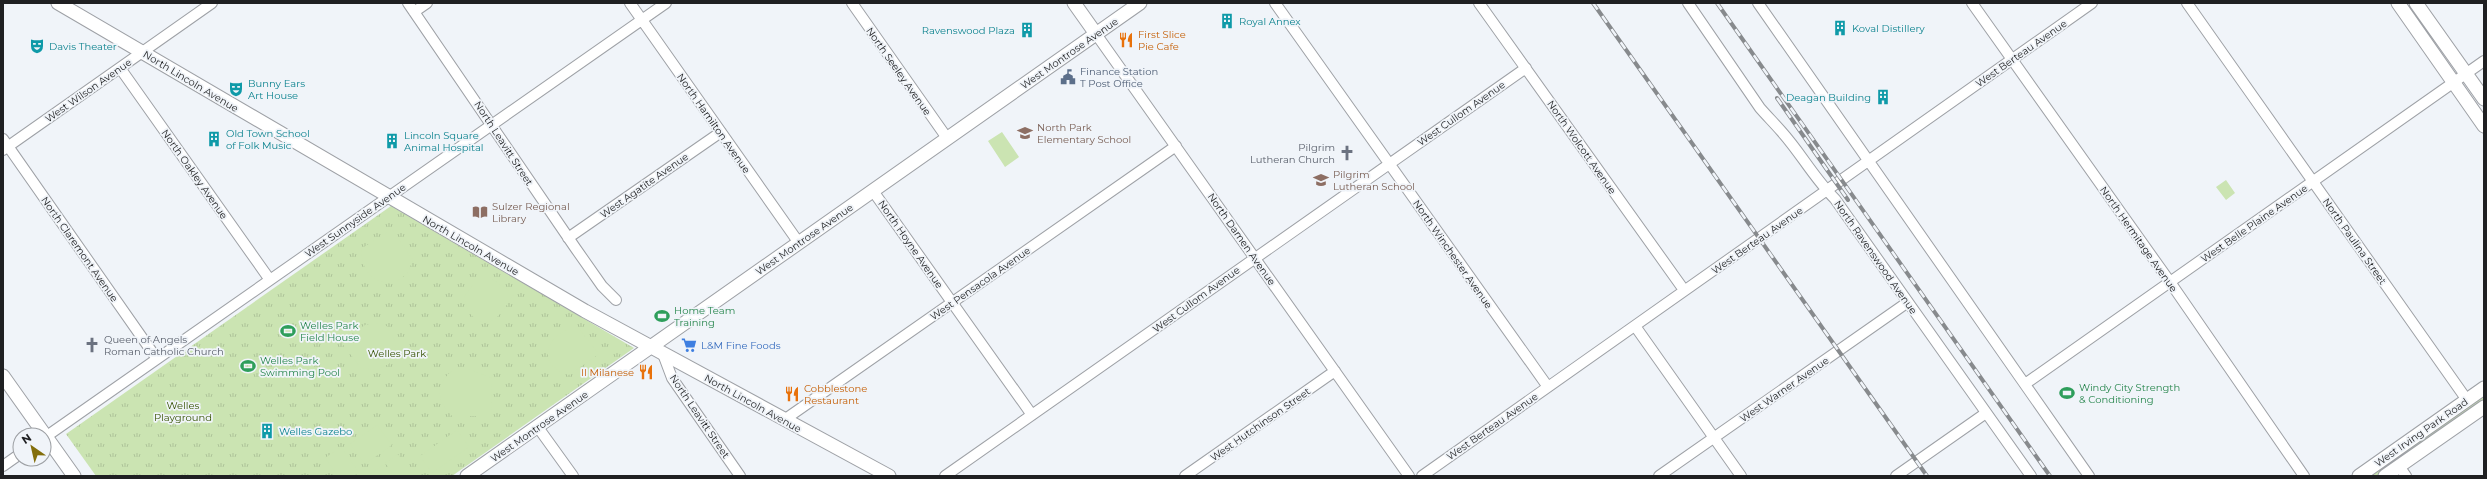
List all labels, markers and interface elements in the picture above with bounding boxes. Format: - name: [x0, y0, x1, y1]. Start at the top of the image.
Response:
- building icon: Royal Annex: [1218, 12, 1236, 30]
- street label: West Montrose Avenue: [1018, 15, 1121, 92]
- place label: Royal Annex: [1239, 15, 1301, 28]
- street label: West Berteau Avenue: [1973, 17, 2070, 90]
- building icon: Koval Distillery: [1831, 19, 1849, 37]
- building icon: Ravenswood Plaza: [1018, 21, 1036, 39]
- place label: Koval Distillery: [1852, 22, 1925, 35]
- place label: Ravenswood Plaza: [922, 24, 1015, 37]
- street label: North Seeley Avenue: [863, 25, 934, 118]
- place label: First Slice Pie Cafe: [1138, 28, 1186, 53]
- restaurant icon: First Slice Pie Cafe: [1117, 31, 1135, 49]
- theatre icon: Davis Theater: [28, 37, 46, 55]
- place label: Davis Theater: [49, 40, 117, 53]
- street label: North Lincoln Avenue: [141, 48, 241, 115]
- street label: West Wilson Avenue: [42, 56, 134, 125]
- place label: Finance Station T Post Office: [1080, 65, 1158, 90]
- public building icon: Finance Station T Post Office: [1059, 68, 1077, 86]
- street label: North Hamilton Avenue: [674, 71, 753, 176]
- place label: Bunny Ears Art House: [248, 77, 305, 102]
- street label: West Cullom Avenue: [1415, 78, 1508, 149]
- theatre icon: Bunny Ears Art House: [227, 80, 245, 98]
- building icon: Deagan Building: [1874, 88, 1892, 106]
- place label: Deagan Building: [1786, 91, 1871, 104]
- street label: North Leavitt Street: [471, 98, 536, 188]
- street label: North Wolcott Avenue: [1544, 98, 1619, 197]
- place label: North Park Elementary School: [1037, 121, 1131, 146]
- school or university icon: North Park Elementary School: [1016, 124, 1034, 142]
- street label: North Oakley Avenue: [159, 127, 231, 222]
- place label: Old Town School of Folk Music: [226, 127, 310, 152]
- place label: Lincoln Square Animal Hospital: [404, 129, 484, 154]
- building icon: Old Town School of Folk Music: [205, 130, 223, 148]
- building icon: Lincoln Square Animal Hospital: [383, 132, 401, 150]
- place label: Pilgrim Lutheran Church: [1250, 141, 1335, 166]
- church icon: Pilgrim Lutheran Church: [1338, 144, 1356, 162]
- street label: West Agatite Avenue: [598, 150, 691, 221]
- place label: Pilgrim Lutheran School: [1333, 168, 1415, 193]
- school or university icon: Pilgrim Lutheran School: [1312, 171, 1330, 189]
- street label: West Sunnyside Avenue: [302, 181, 408, 260]
- street label: West Belle Plaine Avenue: [2198, 182, 2310, 265]
- street label: North Hermitage Avenue: [2097, 184, 2180, 295]
- street label: North Damen Avenue: [1205, 191, 1278, 288]
- street label: North Claremont Avenue: [38, 194, 121, 304]
- street label: North Paulina Street: [2320, 196, 2389, 287]
- street label: North Winchester Avenue: [1410, 197, 1495, 311]
- street label: North Hoyne Avenue: [875, 198, 946, 291]
- street label: North Ravenswood Avenue: [1831, 198, 1920, 317]
- place label: Sulzer Regional Library: [492, 200, 570, 225]
- street label: West Montrose Avenue: [753, 201, 856, 278]
- library icon: Sulzer Regional Library: [471, 203, 489, 221]
- street label: West Berteau Avenue: [1709, 204, 1806, 277]
- street label: North Lincoln Avenue: [420, 213, 521, 278]
- street label: West Pensacola Avenue: [928, 244, 1033, 323]
- street label: West Cullom Avenue: [1150, 263, 1242, 335]
- place label: Home Team Training: [674, 304, 735, 329]
- sports icon: Home Team Training: [653, 307, 671, 325]
- place label: Welles Park Field House: [300, 319, 359, 344]
- sports icon: Welles Park Field House: [279, 322, 297, 340]
- place label: Queen of Angels Roman Catholic Church: [104, 333, 224, 358]
- church icon: Queen of Angels Roman Catholic Church: [83, 336, 101, 354]
- supermarket icon: L&M Fine Foods: [680, 336, 698, 354]
- place label: L&M Fine Foods: [701, 339, 781, 352]
- park label: Welles Park: [368, 347, 426, 360]
- place label: Welles Park Swimming Pool: [260, 354, 340, 379]
- street label: West Warner Avenue: [1737, 354, 1831, 425]
- sports icon: Welles Park Swimming Pool: [239, 357, 257, 375]
- restaurant icon: Il Milanese: [637, 363, 655, 381]
- place label: Il Milanese: [581, 366, 634, 379]
- street label: North Lincoln Avenue: [702, 371, 804, 436]
- street label: North Leavitt Street: [667, 372, 732, 461]
- place label: Windy City Strength & Conditioning: [2079, 381, 2180, 406]
- place label: Cobblestone Restaurant: [804, 382, 867, 407]
- sports icon: Windy City Strength & Conditioning: [2058, 384, 2076, 402]
- restaurant icon: Cobblestone Restaurant: [783, 385, 801, 403]
- street label: West Hutchinson Street: [1208, 385, 1313, 464]
- street label: West Montrose Avenue: [488, 388, 591, 465]
- street label: West Berteau Avenue: [1444, 390, 1541, 463]
- street label: West Irving Park Road: [2372, 395, 2471, 470]
- park label: Welles Playground: [154, 399, 212, 424]
- building icon: Welles Gazebo: [258, 422, 276, 440]
- place label: Welles Gazebo: [279, 425, 352, 438]
- north arrow: [12, 427, 52, 467]
- text: N: [19, 430, 34, 447]

